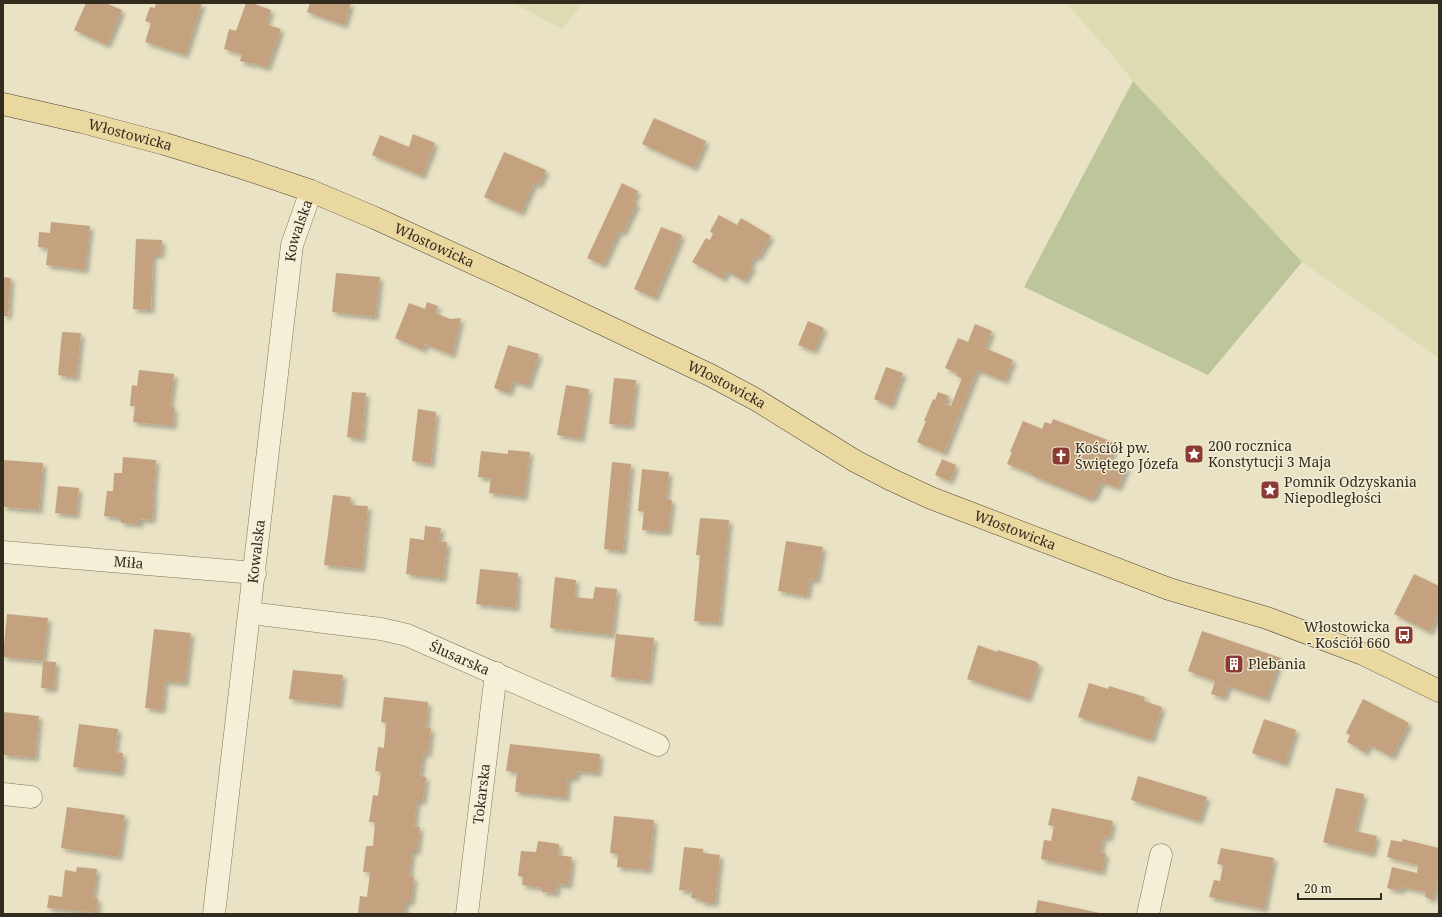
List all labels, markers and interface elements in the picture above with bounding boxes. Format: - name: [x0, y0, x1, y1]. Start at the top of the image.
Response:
- street label: Włostowicka: [86, 114, 175, 155]
- street label: Kowalska: [280, 197, 316, 263]
- street label: Włostowicka: [391, 218, 478, 271]
- street label: Włostowicka: [685, 356, 770, 413]
- place label: 200 rocznica Konstytucji 3 Maja: [1208, 436, 1331, 471]
- place label: Kościół pw. Świętego Józefa: [1075, 438, 1179, 473]
- place icon: 200 rocznica Konstytucji 3 Maja: [1183, 443, 1205, 465]
- church icon: Kościół pw. Świętego Józefa: [1050, 445, 1072, 467]
- place label: Pomnik Odzyskania Niepodległości: [1284, 472, 1417, 507]
- place icon: Pomnik Odzyskania Niepodległości: [1259, 479, 1281, 501]
- street label: Włostowicka: [972, 505, 1059, 554]
- street label: Kowalska: [243, 518, 269, 584]
- street label: Miła: [113, 551, 144, 573]
- place label: Włostowicka - Kościół 660: [1304, 617, 1390, 652]
- bus stop icon: Włostowicka - Kościół 660: [1393, 624, 1415, 646]
- street label: Ślusarska: [427, 636, 493, 679]
- building icon: Plebania: [1223, 653, 1245, 675]
- place label: Plebania: [1248, 654, 1306, 673]
- street label: Tokarska: [468, 762, 494, 825]
- scale bar: [1298, 875, 1381, 901]
- text: 20 m: [1304, 880, 1332, 897]

